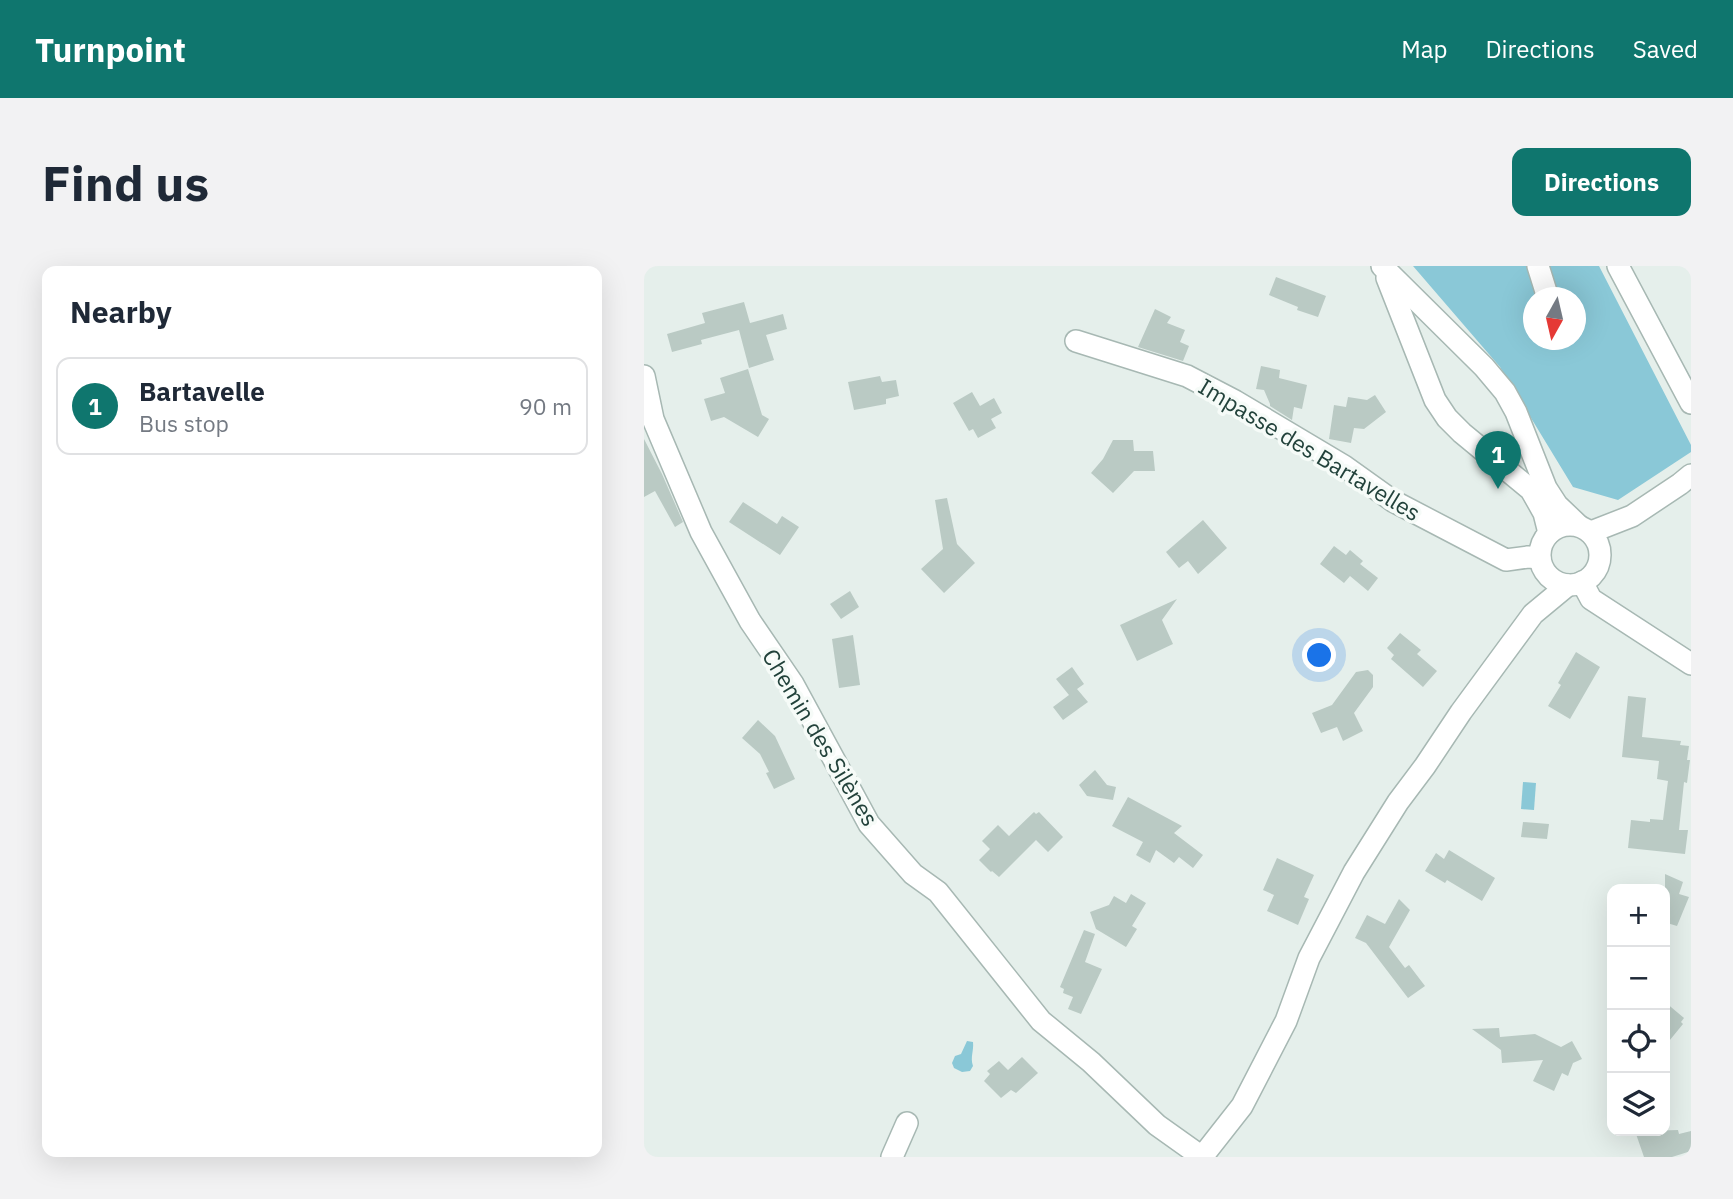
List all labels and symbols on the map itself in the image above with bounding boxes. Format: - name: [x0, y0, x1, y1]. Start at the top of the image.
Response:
- north arrow: [1523, 287, 1586, 350]
- street label: Impasse des Bartavelles: [1193, 371, 1427, 527]
- pin: 1: [1475, 431, 1521, 489]
- your location: [1302, 638, 1336, 672]
- street label: Chemin des Silènes: [756, 643, 886, 831]

